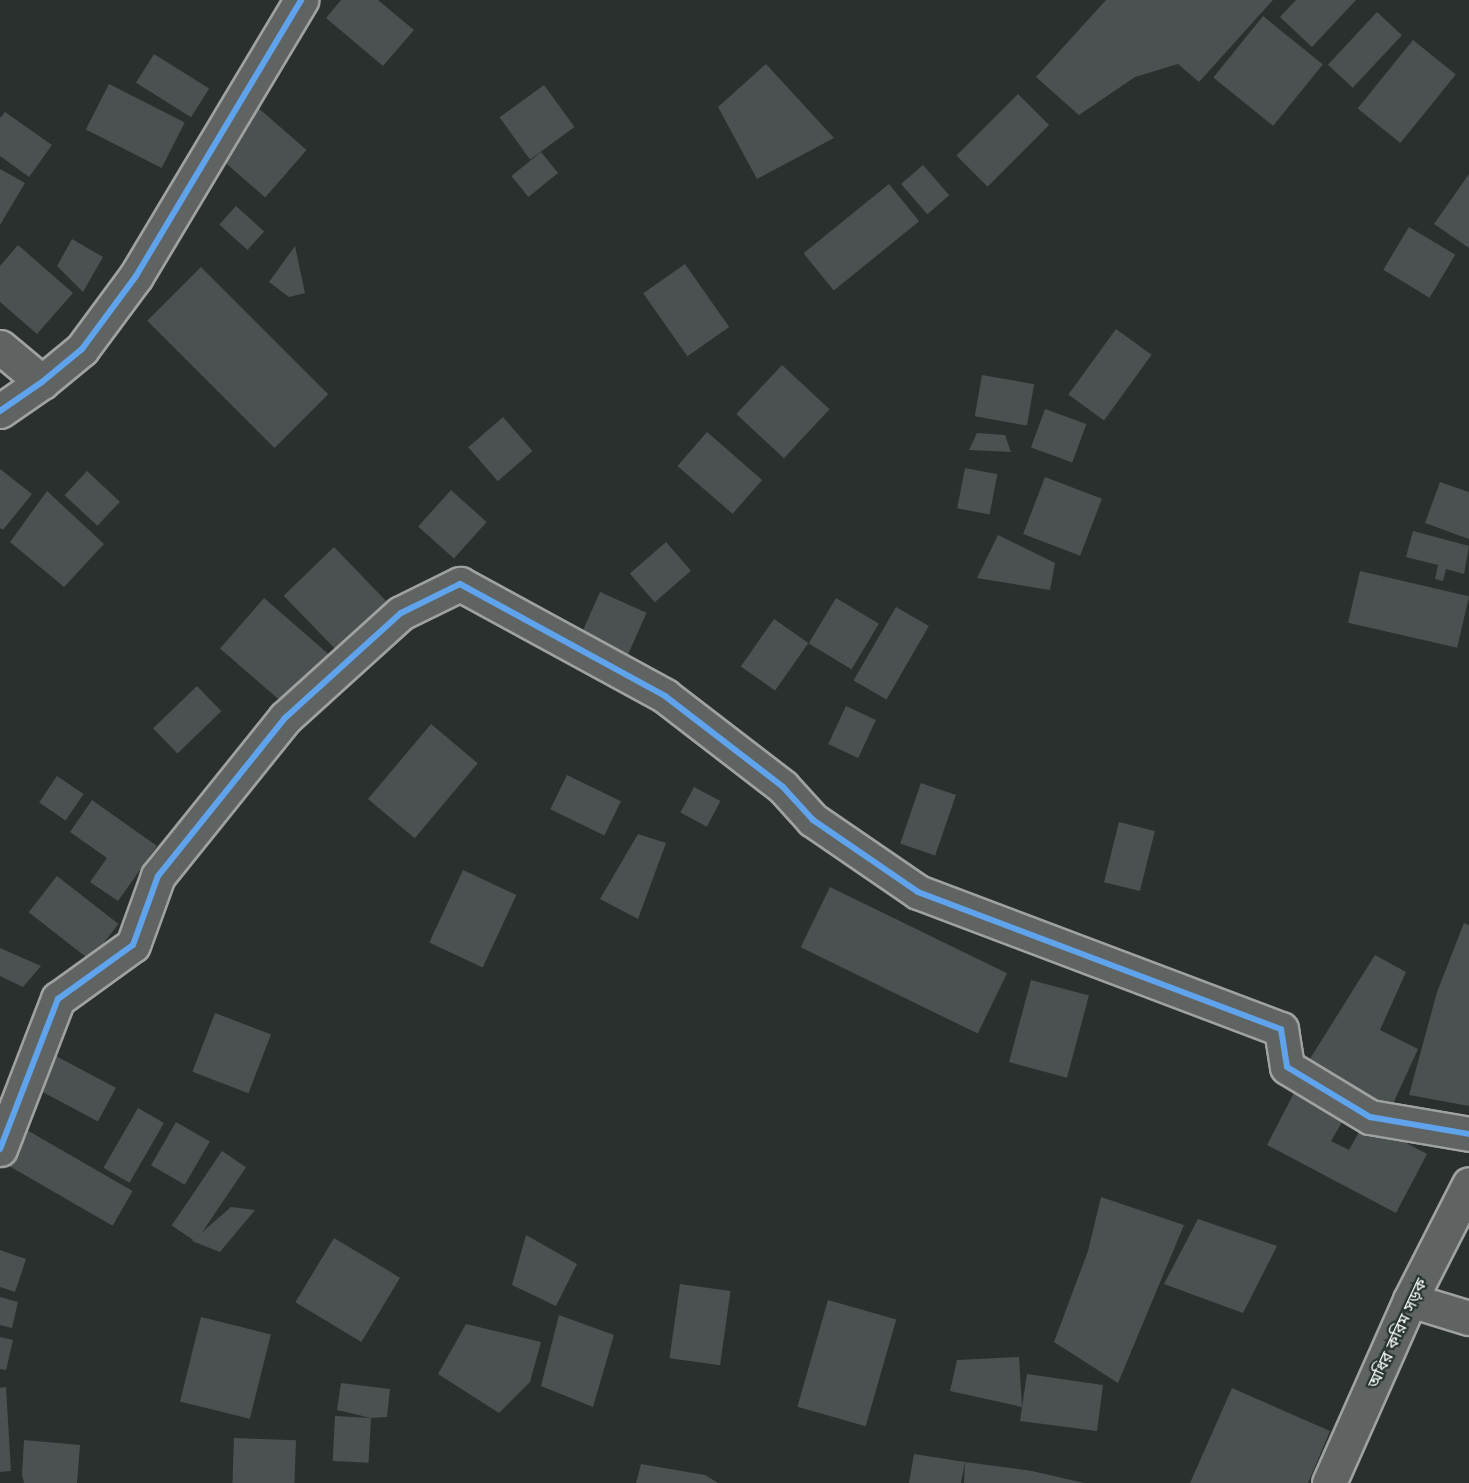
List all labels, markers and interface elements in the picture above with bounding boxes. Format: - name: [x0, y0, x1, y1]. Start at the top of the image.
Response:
- street label: অধির করিম সড়ক: [1363, 1275, 1431, 1391]

